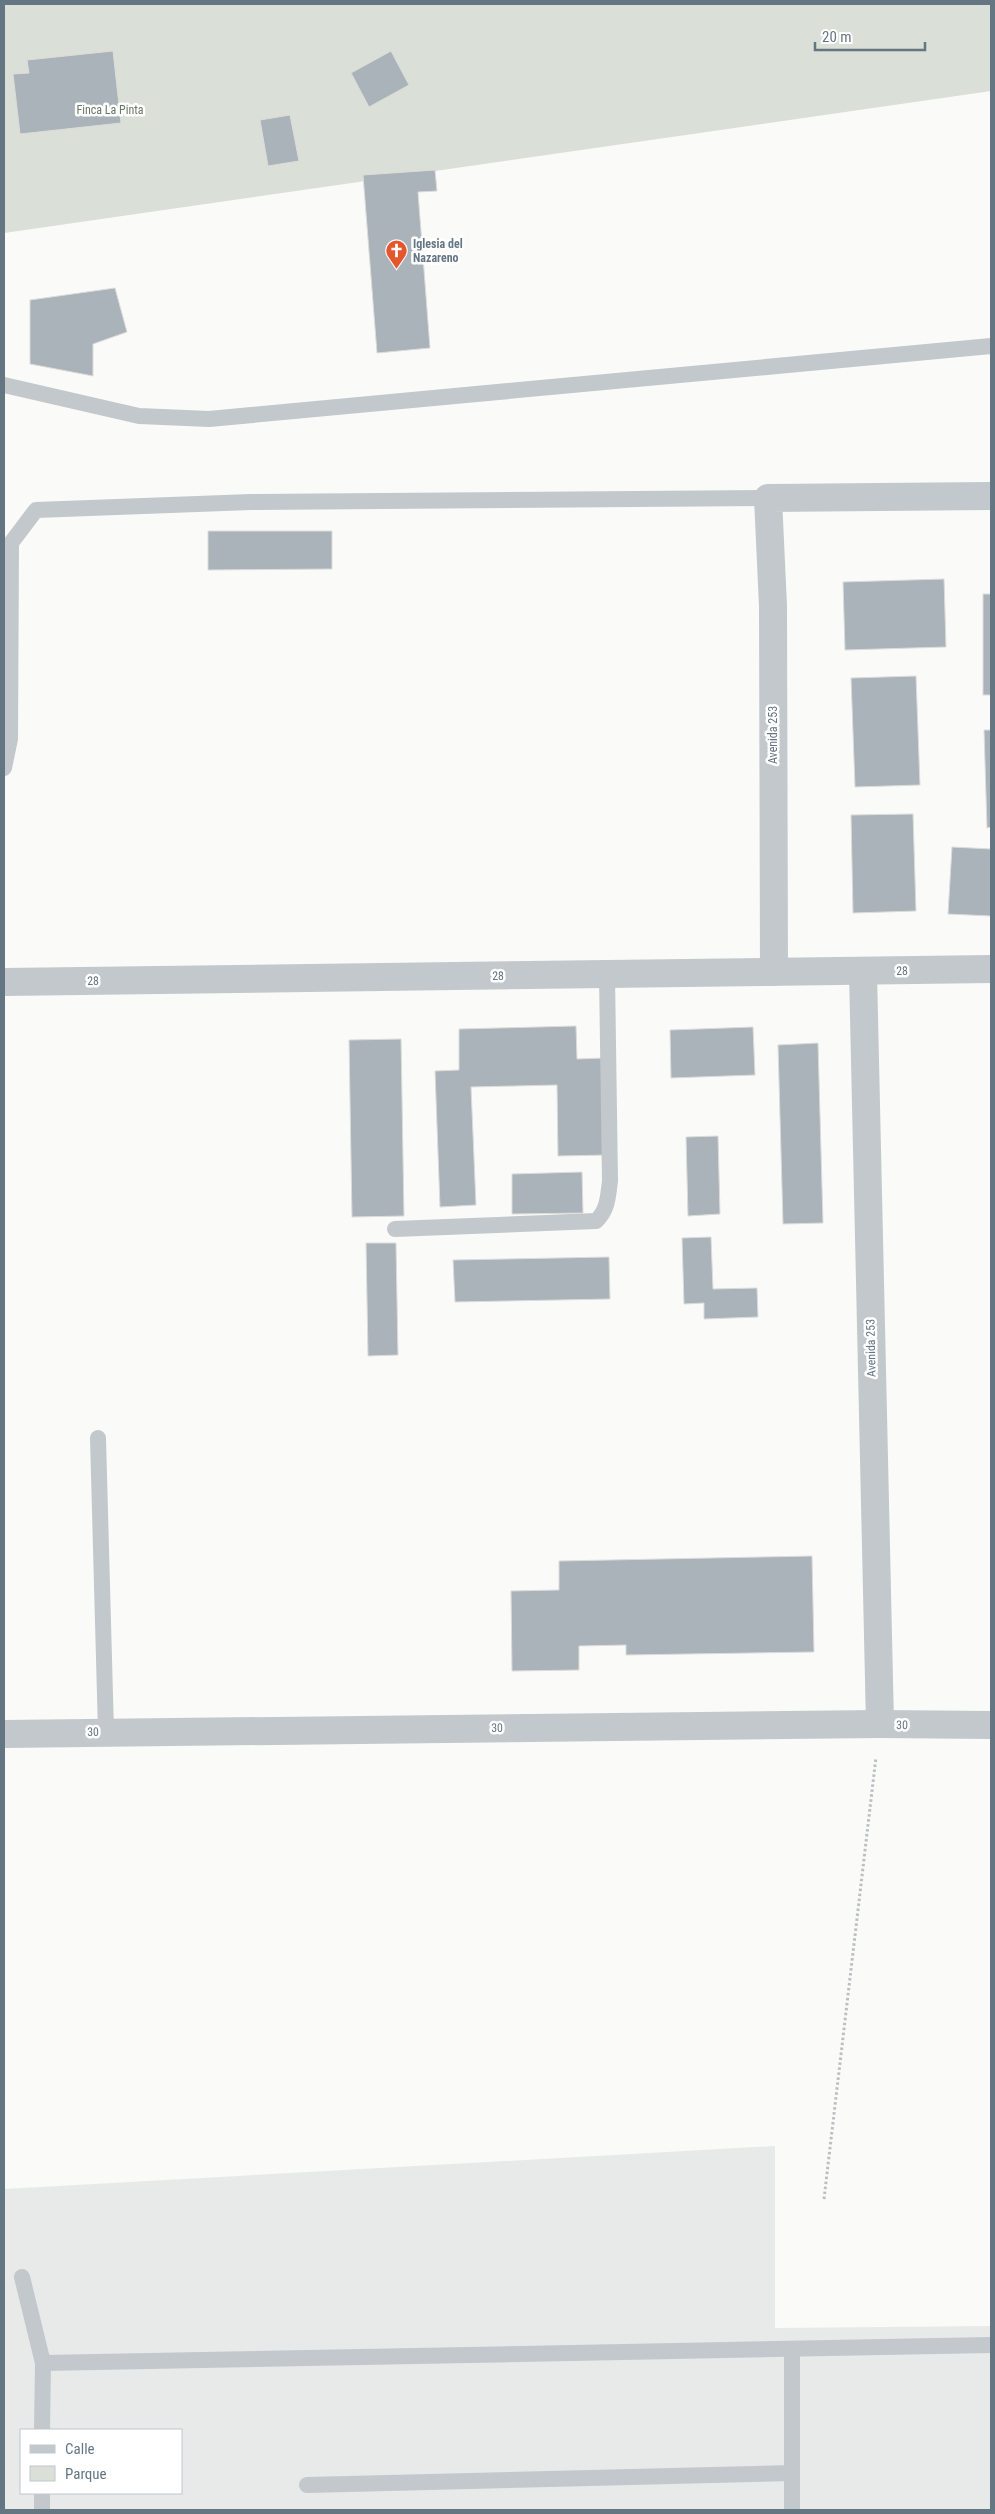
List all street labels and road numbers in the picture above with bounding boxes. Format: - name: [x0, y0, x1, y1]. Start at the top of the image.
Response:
- street label: Avenida 253: [766, 706, 780, 764]
- street label: 28: [896, 964, 908, 978]
- street label: 28: [492, 969, 504, 983]
- street label: 28: [87, 974, 99, 988]
- street label: Avenida 253: [863, 1319, 879, 1377]
- street label: 30: [896, 1718, 908, 1732]
- street label: 30: [491, 1721, 503, 1735]
- street label: 30: [87, 1725, 99, 1739]

